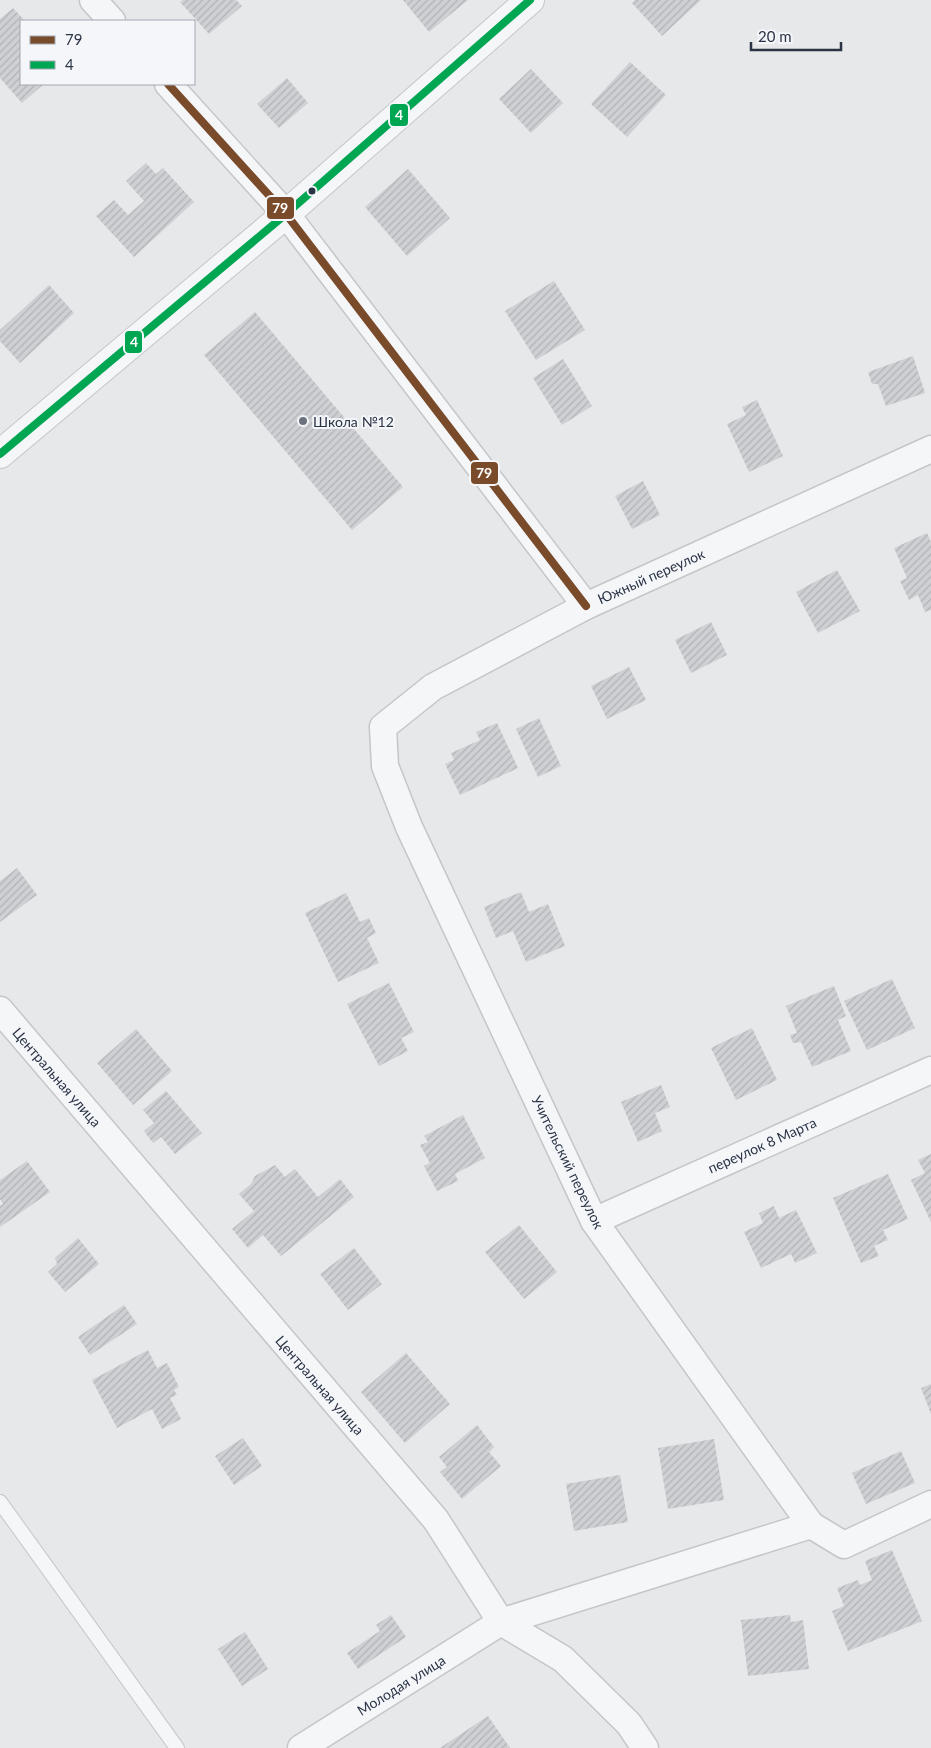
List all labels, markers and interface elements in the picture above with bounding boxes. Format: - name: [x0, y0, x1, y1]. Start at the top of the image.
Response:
- legend: [20, 20, 195, 85]
- scale bar: [751, 20, 841, 52]
- text: 20 m: [758, 27, 792, 45]
- text: 79: [65, 30, 82, 48]
- text: 4: [65, 55, 74, 73]
- line badge: 4: [389, 103, 409, 127]
- text: 4: [395, 106, 403, 123]
- unlabelled marker: [307, 186, 317, 196]
- line badge: 79: [266, 196, 295, 220]
- text: 79: [272, 199, 288, 216]
- line badge: 4: [124, 330, 143, 354]
- text: 4: [130, 333, 138, 350]
- place label: Школа №12: [313, 413, 394, 430]
- marker: Школа №12: [297, 415, 309, 427]
- line badge: 79: [470, 461, 499, 485]
- text: 79: [476, 464, 492, 481]
- street label: Южный переулок: [595, 544, 708, 607]
- street label: Центральная улица: [9, 1024, 105, 1130]
- street label: Учительский переулок: [528, 1093, 608, 1232]
- street label: переулок 8 Марта: [705, 1113, 819, 1177]
- street label: Центральная улица: [272, 1332, 368, 1438]
- street label: Молодая улица: [354, 1651, 448, 1719]

